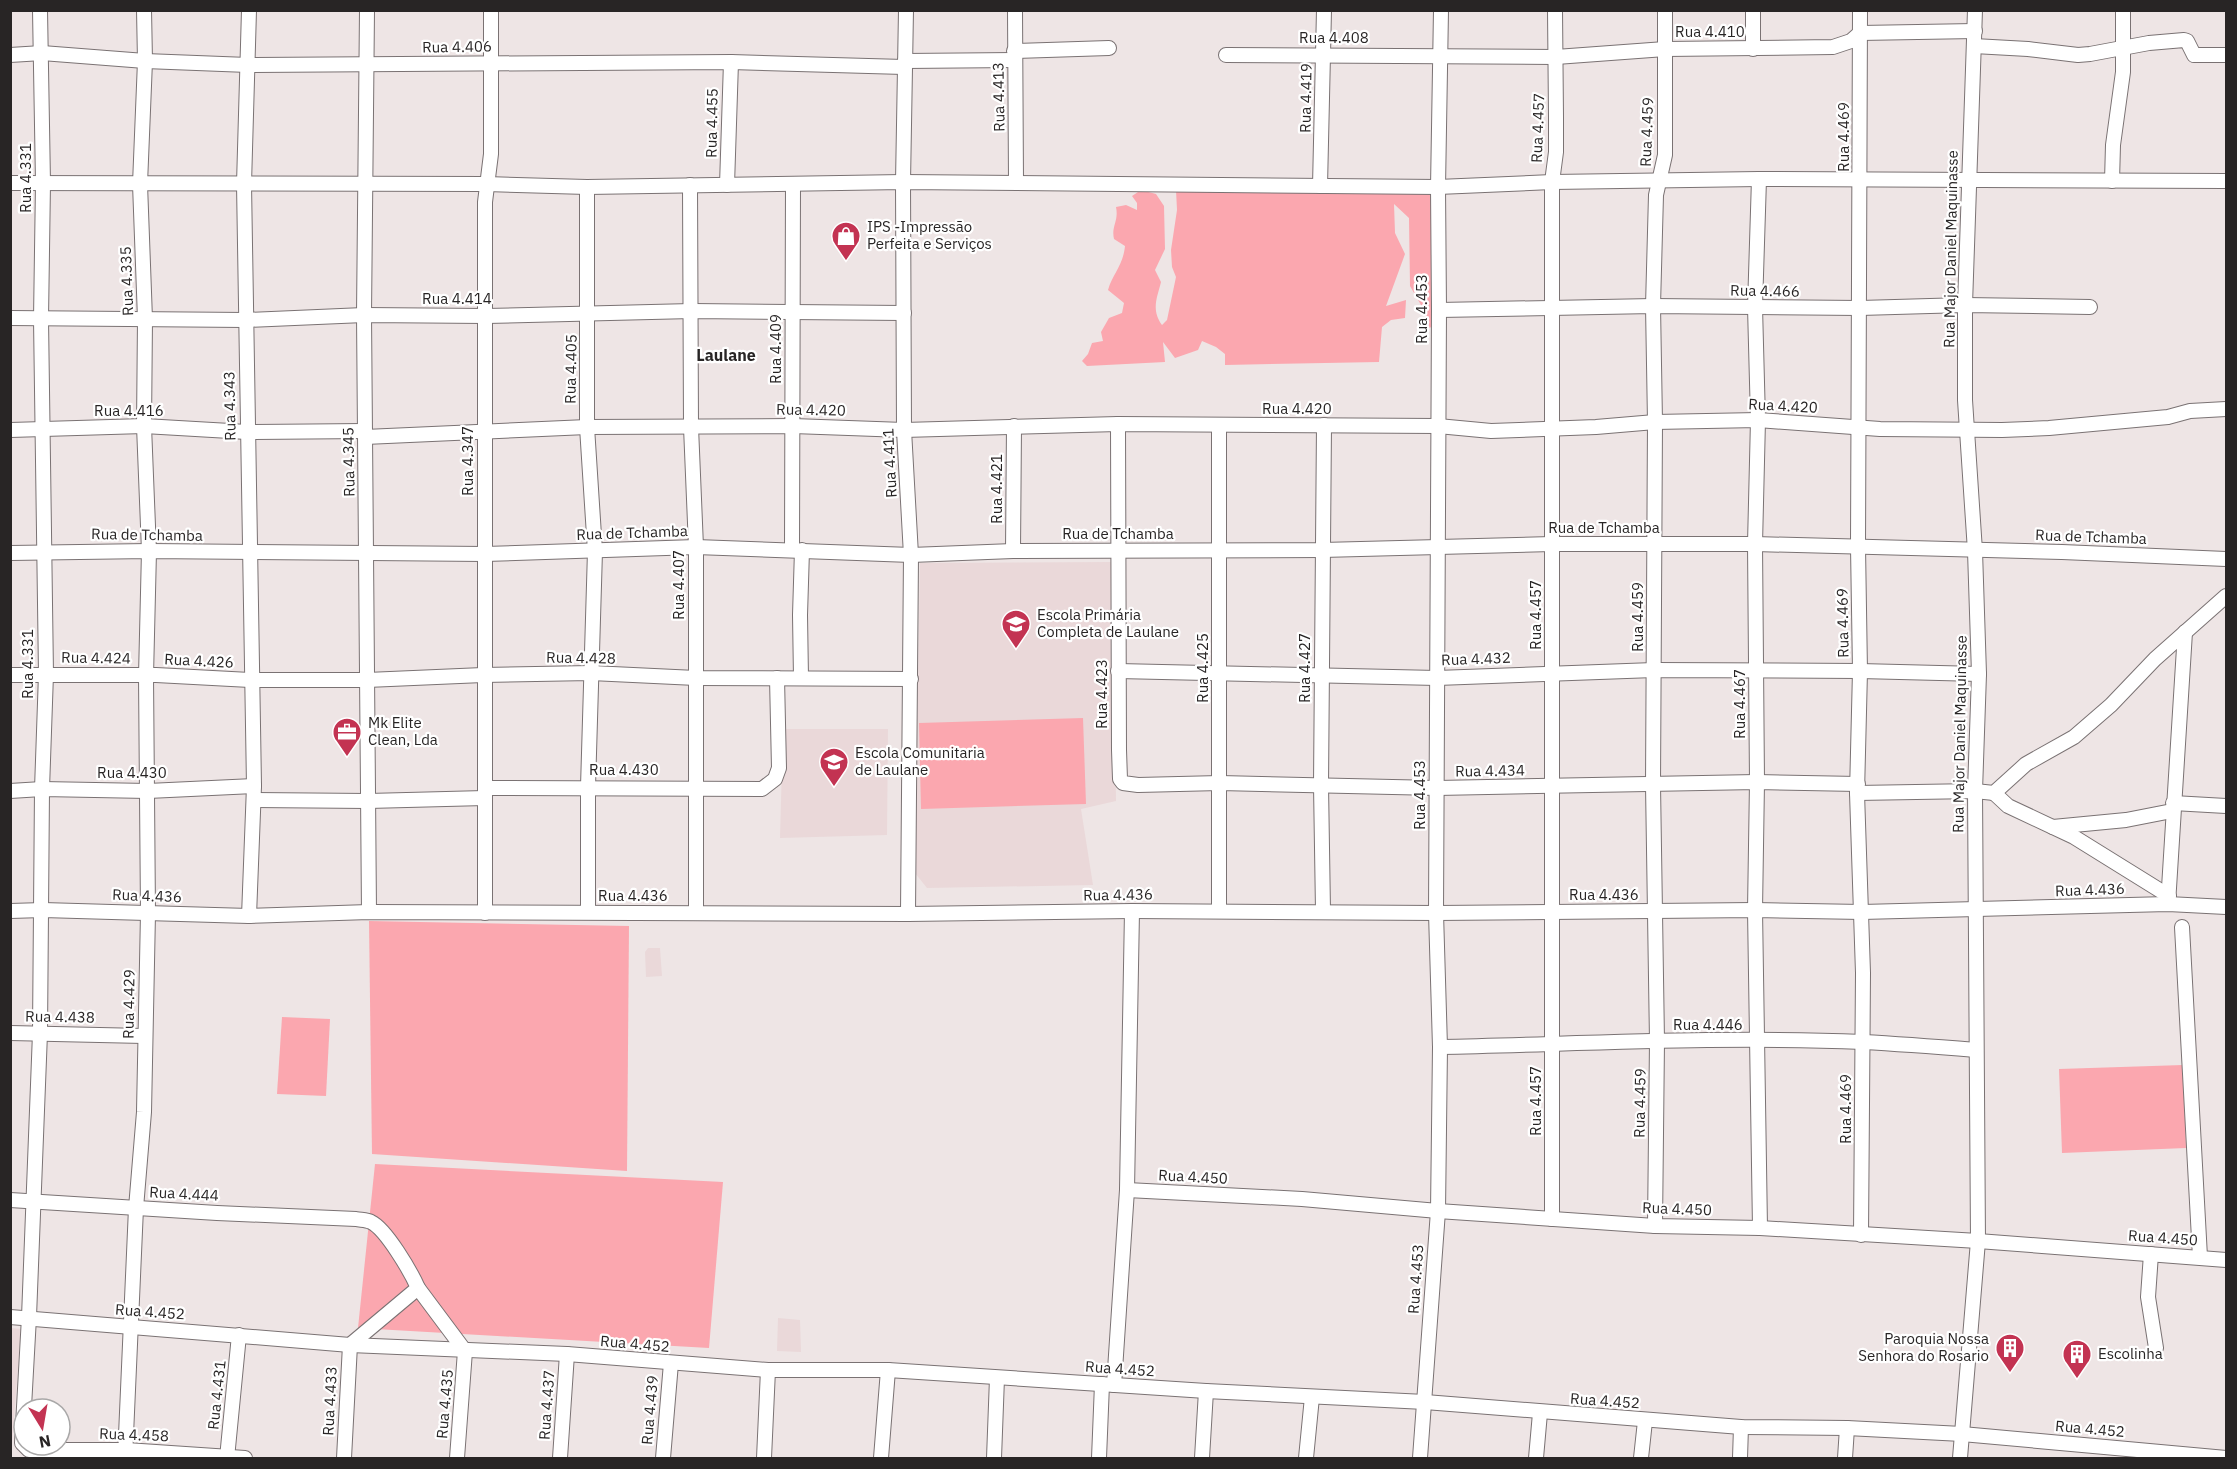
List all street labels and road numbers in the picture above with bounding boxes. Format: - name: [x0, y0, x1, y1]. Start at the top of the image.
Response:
- street label: Rua 4.410: [1675, 22, 1745, 41]
- street label: Rua 4.408: [1299, 28, 1369, 47]
- street label: Rua 4.406: [422, 36, 492, 57]
- street label: Rua 4.413: [988, 62, 1009, 132]
- street label: Rua 4.419: [1295, 63, 1316, 133]
- street label: Rua 4.455: [701, 88, 722, 158]
- street label: Rua 4.457: [1527, 93, 1548, 163]
- street label: Rua 4.459: [1636, 97, 1657, 167]
- street label: Rua 4.469: [1834, 102, 1853, 172]
- street label: Rua 4.331: [16, 143, 35, 213]
- street label: Rua Major Daniel Maquinasse: [1939, 150, 1962, 348]
- street label: Rua 4.335: [116, 246, 137, 316]
- street label: Rua 4.453: [1412, 274, 1431, 344]
- street label: Rua 4.466: [1730, 280, 1800, 301]
- street label: Rua 4.414: [422, 289, 492, 308]
- street label: Rua 4.409: [766, 314, 785, 384]
- street label: Rua 4.405: [560, 334, 581, 404]
- street label: Rua 4.343: [219, 371, 240, 441]
- street label: Rua 4.420: [1748, 394, 1818, 417]
- street label: Rua 4.420: [776, 399, 846, 420]
- street label: Rua 4.420: [1262, 399, 1332, 418]
- street label: Rua 4.416: [94, 401, 164, 420]
- street label: Rua 4.347: [458, 426, 477, 496]
- street label: Rua 4.345: [338, 427, 359, 497]
- street label: Rua 4.411: [878, 428, 901, 498]
- street label: Rua 4.421: [987, 454, 1006, 524]
- street label: Rua de Tchamba: [1548, 518, 1660, 537]
- street label: Rua de Tchamba: [576, 521, 688, 544]
- street label: Rua de Tchamba: [91, 524, 203, 545]
- street label: Rua de Tchamba: [1062, 524, 1174, 543]
- street label: Rua de Tchamba: [2035, 525, 2147, 548]
- street label: Rua 4.407: [669, 550, 688, 620]
- street label: Rua 4.457: [1526, 580, 1545, 650]
- street label: Rua 4.459: [1628, 582, 1647, 652]
- street label: Rua 4.469: [1832, 588, 1853, 658]
- street label: Rua 4.331: [18, 629, 37, 699]
- street label: Rua 4.425: [1193, 633, 1212, 703]
- street label: Rua 4.427: [1295, 633, 1314, 703]
- street label: Rua Major Daniel Maquinasse: [1948, 635, 1971, 833]
- street label: Rua 4.424: [61, 647, 131, 668]
- street label: Rua 4.428: [546, 647, 616, 668]
- street label: Rua 4.432: [1441, 648, 1511, 669]
- street label: Rua 4.426: [164, 649, 234, 672]
- street label: Rua 4.423: [1092, 659, 1111, 729]
- street label: Rua 4.467: [1730, 669, 1749, 739]
- street label: Rua 4.430: [589, 760, 659, 779]
- street label: Rua 4.453: [1410, 760, 1429, 830]
- street label: Rua 4.434: [1455, 760, 1525, 781]
- street label: Rua 4.430: [97, 763, 167, 782]
- street label: Rua 4.436: [2055, 879, 2125, 900]
- street label: Rua 4.436: [1083, 884, 1153, 905]
- street label: Rua 4.436: [112, 885, 182, 906]
- street label: Rua 4.436: [1569, 885, 1639, 904]
- street label: Rua 4.436: [598, 886, 668, 905]
- street label: Rua 4.429: [118, 969, 139, 1039]
- street label: Rua 4.438: [25, 1006, 95, 1027]
- street label: Rua 4.446: [1673, 1015, 1743, 1034]
- street label: Rua 4.457: [1526, 1066, 1545, 1136]
- street label: Rua 4.459: [1629, 1068, 1650, 1138]
- street label: Rua 4.469: [1836, 1074, 1855, 1144]
- street label: Rua 4.450: [1158, 1165, 1228, 1188]
- street label: Rua 4.444: [149, 1182, 219, 1205]
- street label: Rua 4.450: [1642, 1198, 1712, 1219]
- street label: Rua 4.450: [2128, 1226, 2198, 1249]
- street label: Rua 4.453: [1404, 1244, 1427, 1314]
- street label: Rua 4.452: [115, 1300, 185, 1323]
- street label: Rua 4.452: [599, 1331, 671, 1356]
- street label: Rua 4.452: [1085, 1357, 1155, 1380]
- street label: Rua 4.431: [203, 1359, 230, 1431]
- street label: Rua 4.433: [318, 1366, 341, 1436]
- street label: Rua 4.435: [432, 1368, 457, 1440]
- street label: Rua 4.437: [535, 1370, 558, 1440]
- street label: Rua 4.439: [637, 1374, 662, 1446]
- street label: Rua 4.452: [1570, 1389, 1640, 1412]
- street label: Rua 4.452: [2054, 1416, 2126, 1441]
- street label: Rua 4.458: [99, 1424, 169, 1445]

